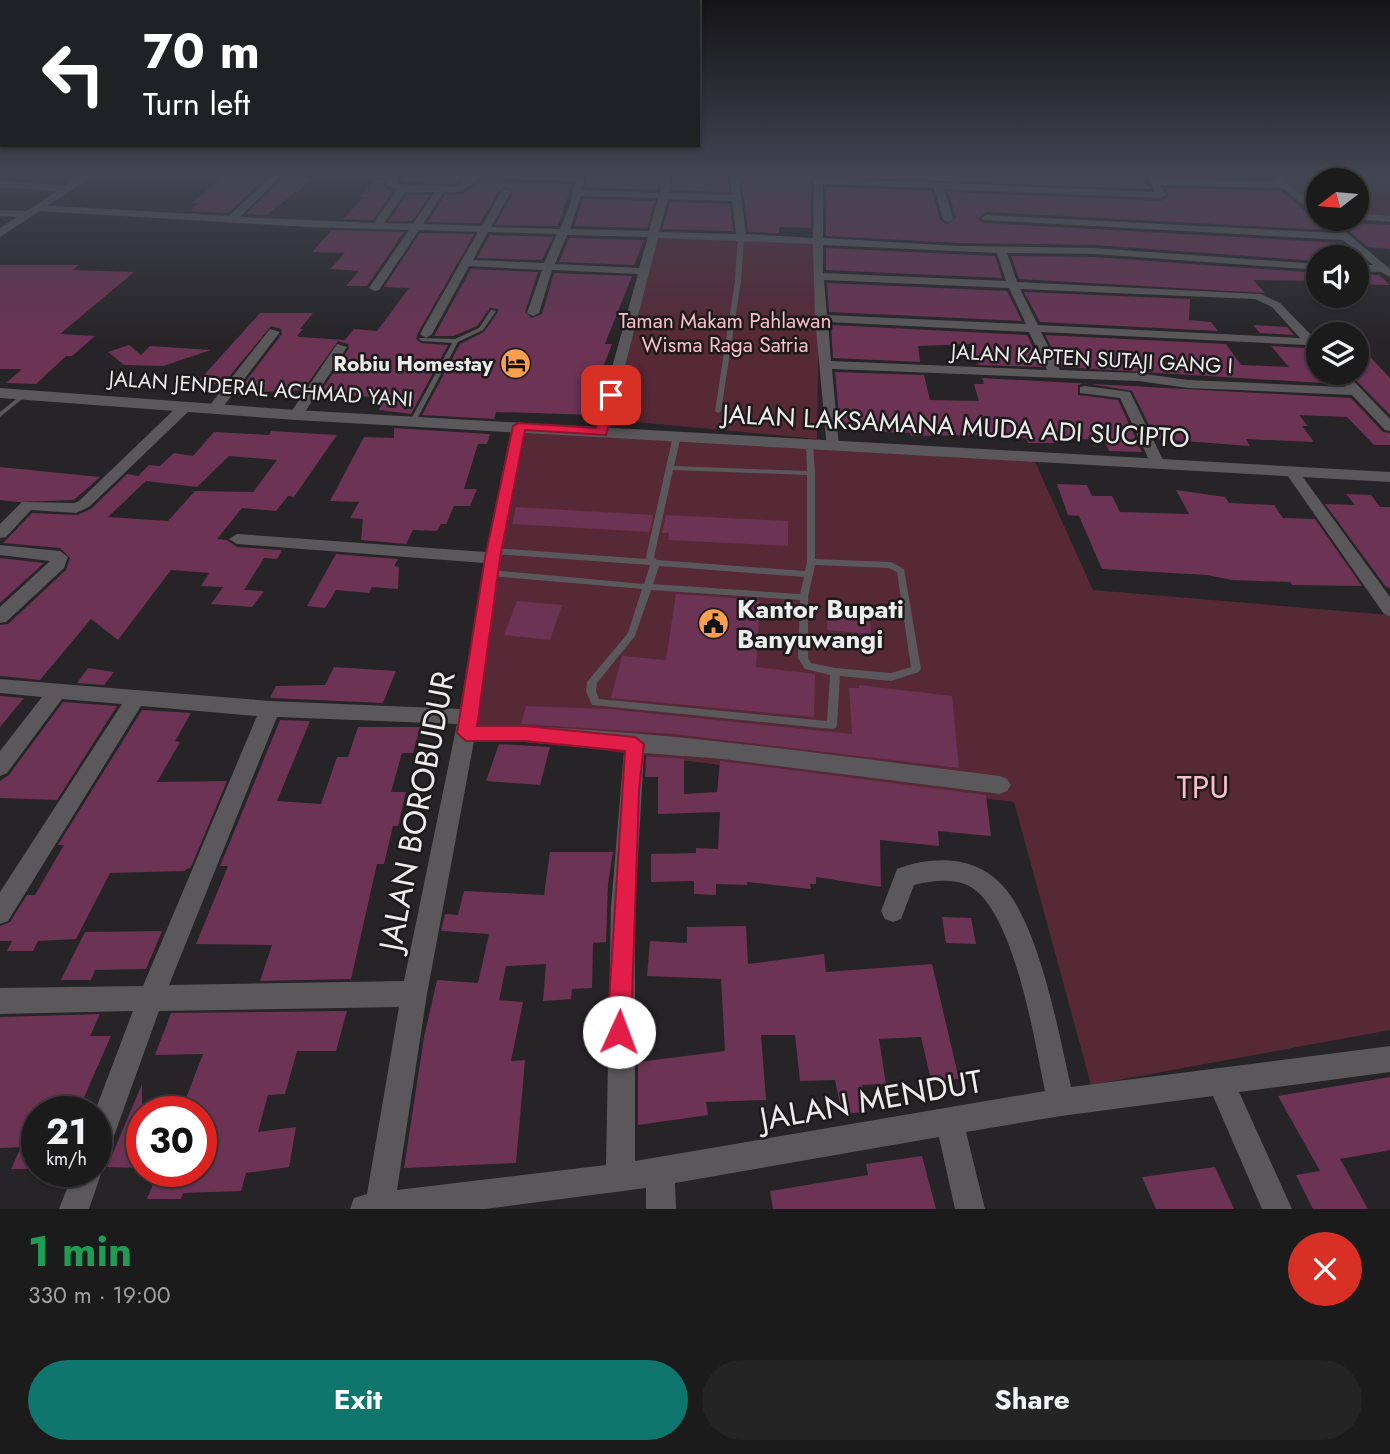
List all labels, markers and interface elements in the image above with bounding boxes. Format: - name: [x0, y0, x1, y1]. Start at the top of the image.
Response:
- text: 70 m: [143, 16, 260, 86]
- icon: left: [28, 28, 119, 119]
- text: Turn left: [143, 81, 250, 127]
- north arrow: [1306, 168, 1368, 231]
- map controls: [1306, 168, 1369, 385]
- button: sound: [1306, 245, 1369, 308]
- park label: Taman Makam Pahlawan Wisma Raga Satria: [619, 306, 831, 360]
- button: layers: [1306, 322, 1369, 385]
- street label: JALAN KAPTEN SUTAJI GANG I: [947, 336, 1234, 381]
- hotel icon: Robiu Homestay: [499, 347, 533, 381]
- place label: Robiu Homestay: [333, 349, 494, 379]
- street label: JALAN JENDERAL ACHMAD YANI: [105, 363, 414, 415]
- pin: [581, 365, 641, 425]
- icon: arrive: [592, 376, 630, 414]
- street label: JALAN LAKSAMANA MUDA ADI SUCIPTO: [718, 395, 1191, 457]
- place label: Kantor Bupati Banyuwangi: [737, 590, 904, 658]
- public building icon: Kantor Bupati Banyuwangi: [697, 607, 731, 641]
- street label: JALAN BOROBUDUR: [367, 667, 467, 959]
- park label: TPU: [1177, 764, 1229, 810]
- position arrow: [582, 995, 656, 1069]
- street label: JALAN MENDUT: [752, 1058, 986, 1143]
- speed limit sign: 30: [126, 1096, 217, 1187]
- text: 21: [46, 1107, 87, 1157]
- text: km/h: [46, 1146, 87, 1172]
- text: 1 min: [28, 1221, 132, 1282]
- button: close: [1288, 1232, 1362, 1306]
- text: 330 m · 19:00: [28, 1278, 171, 1312]
- button: Exit: [28, 1360, 688, 1440]
- button: Share: [702, 1360, 1362, 1440]

